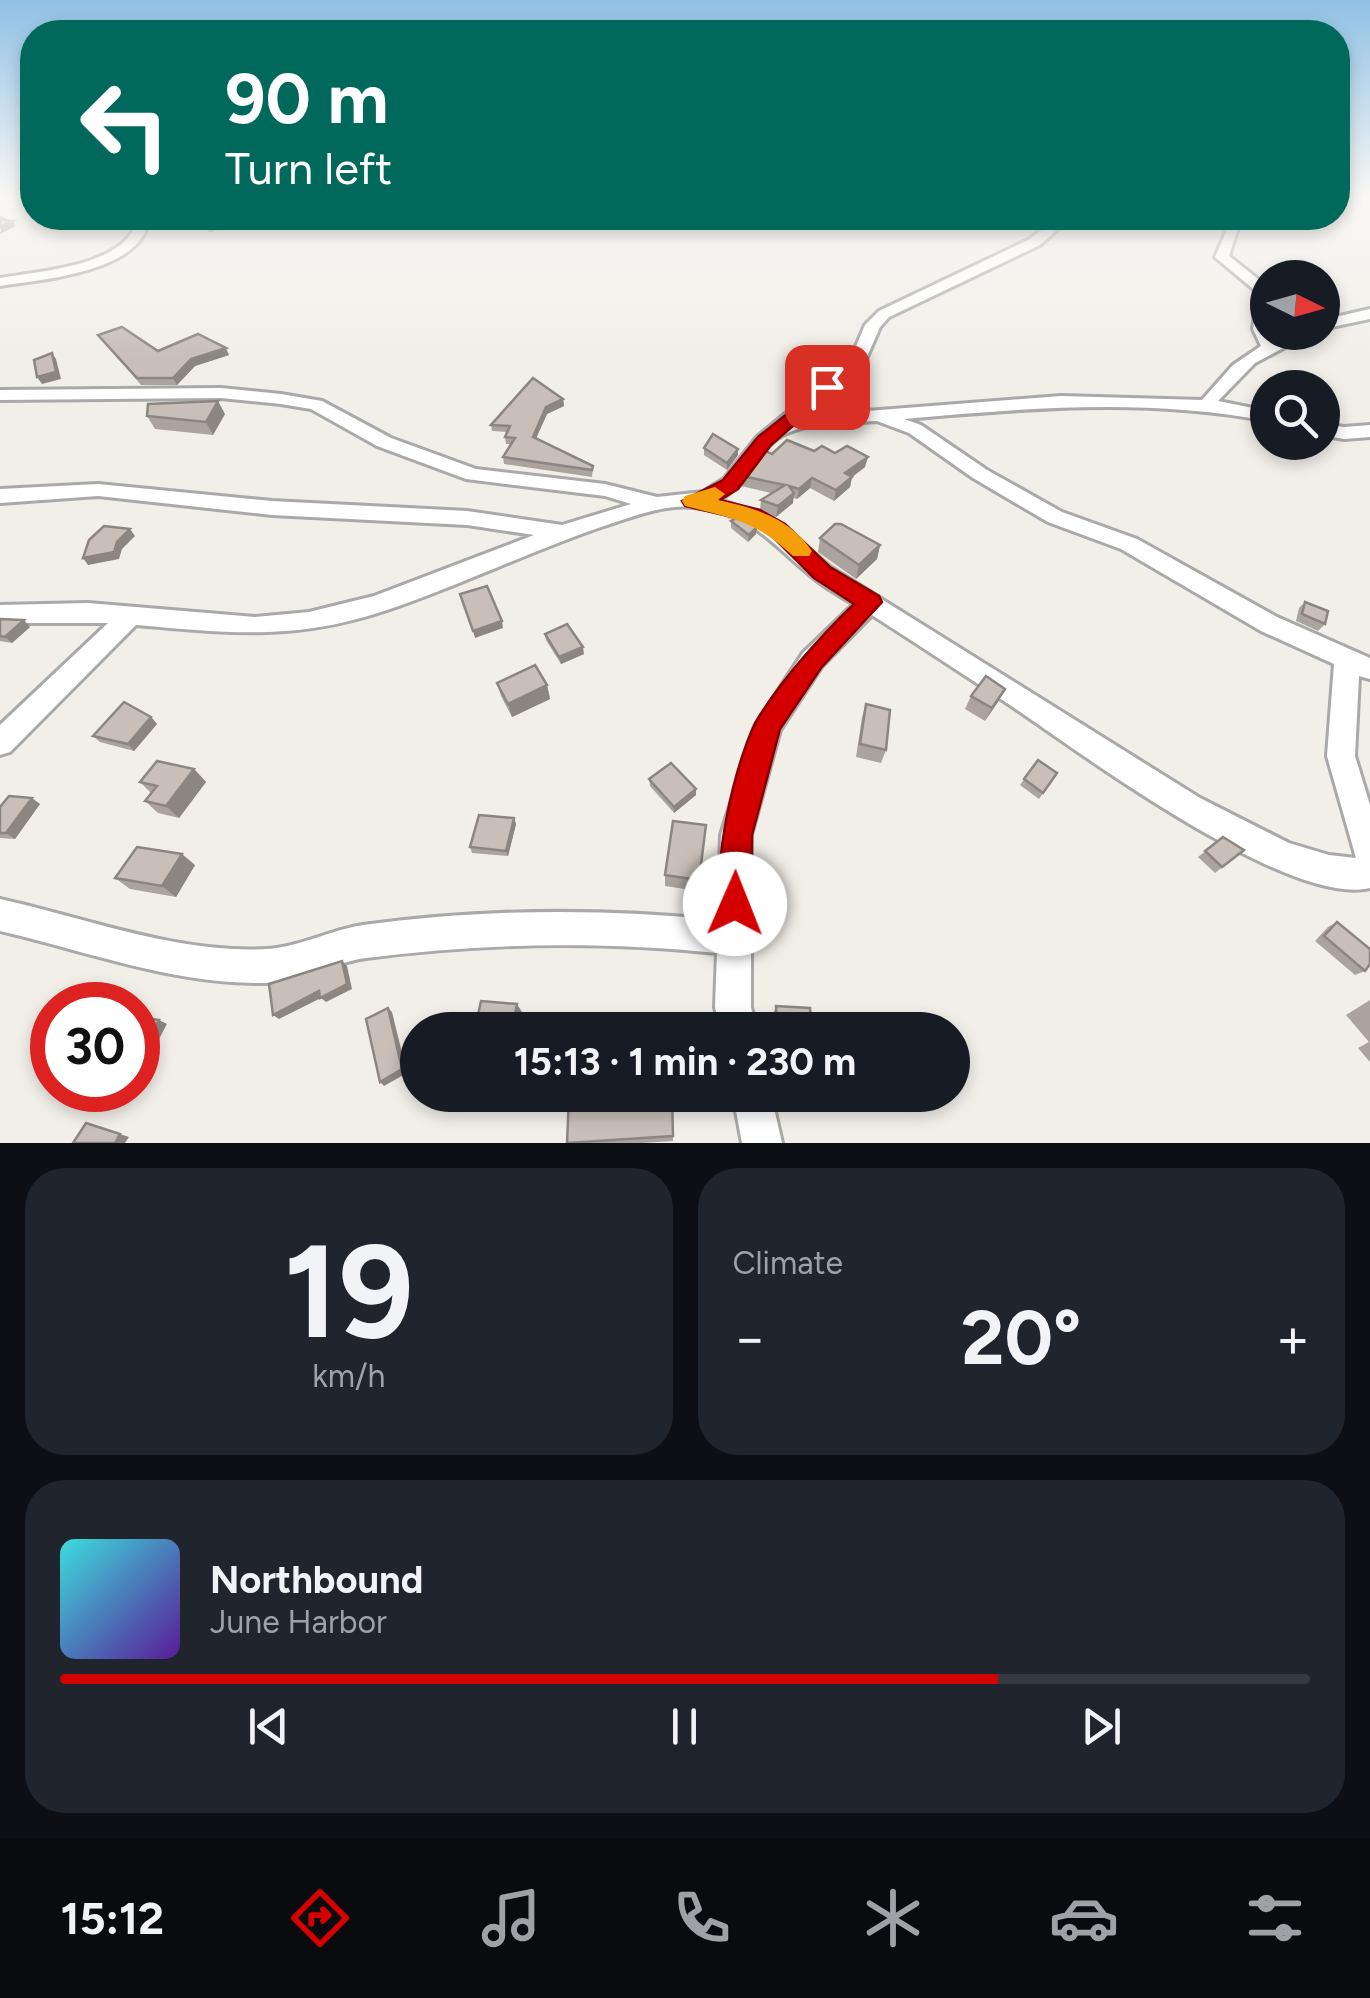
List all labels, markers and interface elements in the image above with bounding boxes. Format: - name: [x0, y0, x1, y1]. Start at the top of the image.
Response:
- text: 90 m: [225, 56, 389, 141]
- icon: left: [60, 60, 190, 190]
- text: Turn left: [225, 141, 392, 195]
- north arrow: [1250, 260, 1340, 350]
- map controls: [1250, 260, 1340, 460]
- pin: [785, 345, 870, 430]
- icon: arrive: [800, 360, 855, 415]
- button: search: [1250, 370, 1340, 460]
- position arrow: [683, 852, 787, 956]
- speed limit sign: 30: [30, 982, 160, 1112]
- text: 15:13 · 1 min · 230 m: [514, 1039, 856, 1085]
- text: 19: [284, 1214, 414, 1370]
- text: Climate: [733, 1244, 843, 1282]
- text: 20°: [961, 1293, 1081, 1383]
- text: −: [733, 1305, 767, 1371]
- text: +: [1276, 1305, 1310, 1371]
- text: km/h: [312, 1357, 385, 1395]
- text: Northbound: [210, 1557, 423, 1603]
- text: June Harbor: [210, 1603, 387, 1641]
- icon: previous: [241, 1699, 296, 1754]
- icon: pause: [657, 1699, 712, 1754]
- icon: next: [1074, 1699, 1129, 1754]
- icon: directions: [285, 1883, 355, 1953]
- icon: music: [476, 1883, 546, 1953]
- icon: phone: [667, 1883, 737, 1953]
- icon: climate: [858, 1883, 928, 1953]
- icon: car: [1049, 1883, 1119, 1953]
- icon: filters: [1240, 1883, 1310, 1953]
- text: 15:12: [60, 1891, 164, 1945]

